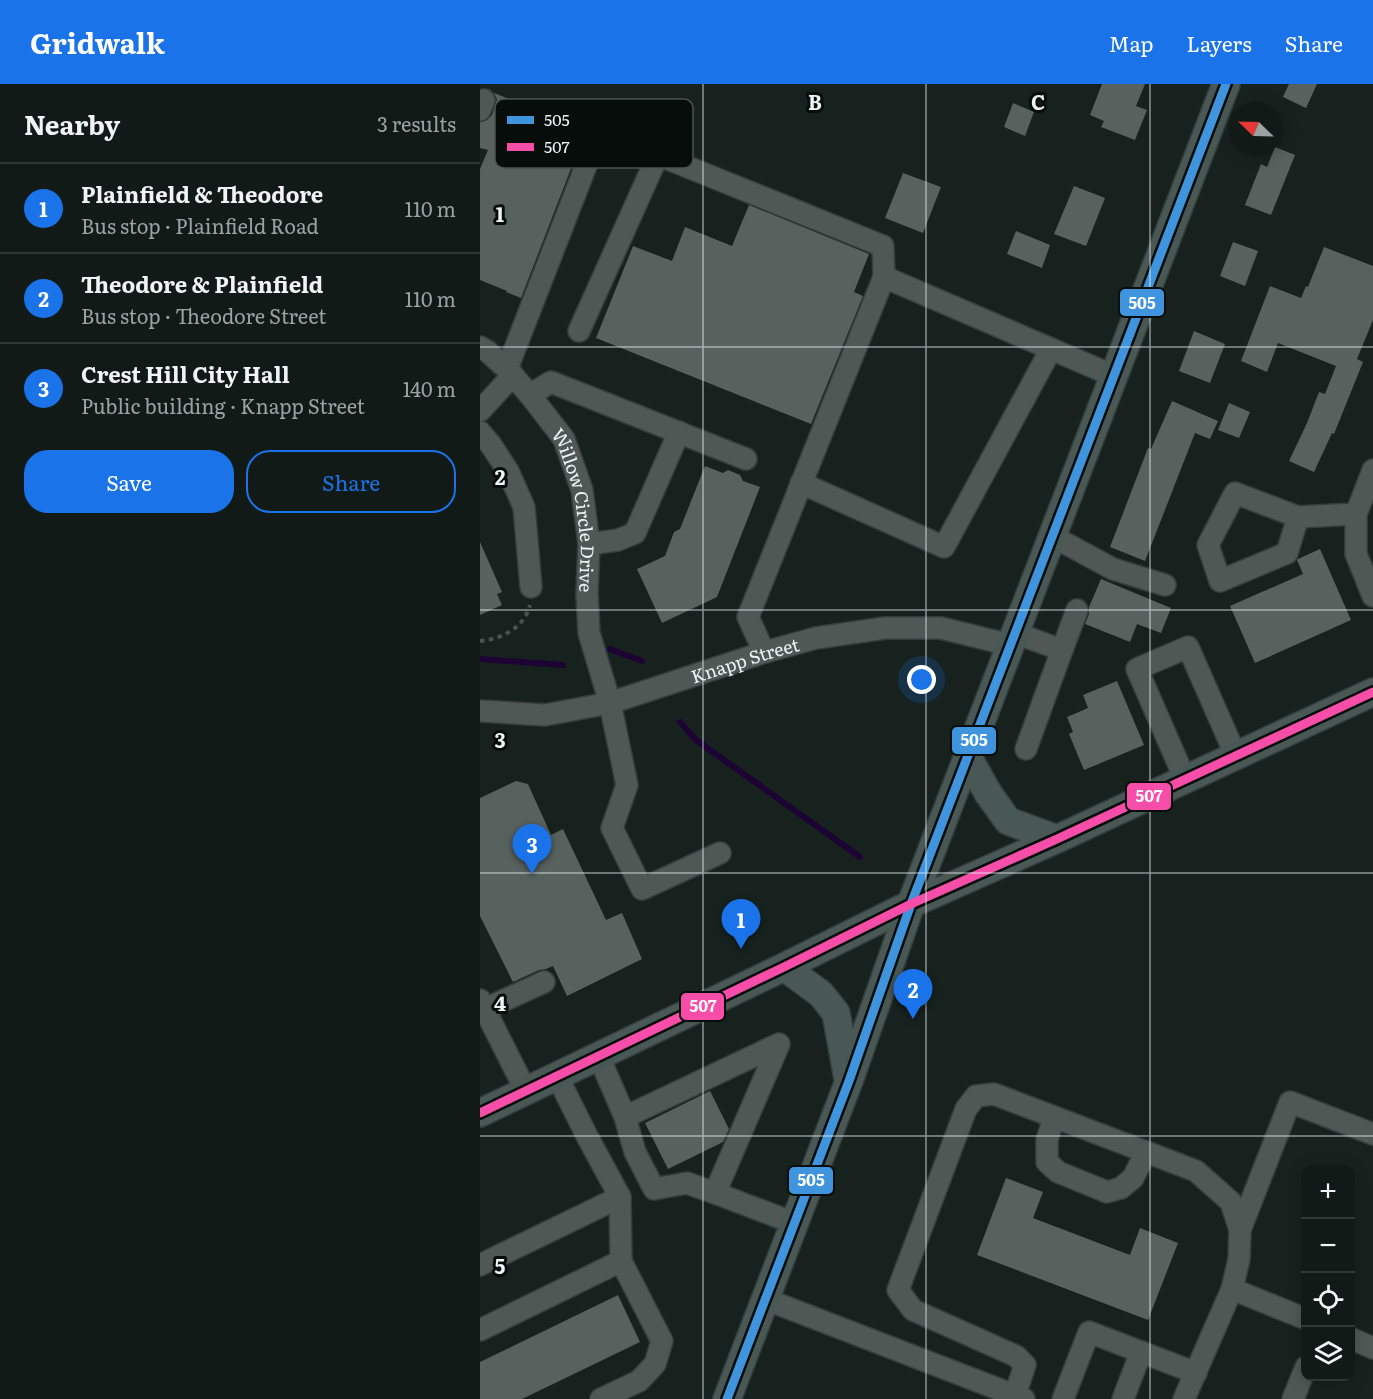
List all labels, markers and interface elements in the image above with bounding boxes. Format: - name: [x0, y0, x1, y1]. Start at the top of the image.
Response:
- text: Gridwalk: [30, 21, 165, 63]
- text: Map: [1109, 27, 1154, 58]
- text: Layers: [1187, 27, 1252, 58]
- text: Share: [1285, 27, 1343, 58]
- text: B: [808, 86, 822, 116]
- text: C: [1031, 86, 1045, 116]
- legend: [495, 99, 693, 168]
- north arrow: [1229, 102, 1283, 156]
- text: Nearby: [24, 104, 120, 143]
- text: 505: [544, 107, 570, 131]
- text: 3 results: [377, 108, 456, 138]
- text: 507: [544, 134, 570, 158]
- text: Plainfield & Theodore: [81, 177, 323, 210]
- text: 1: [39, 193, 48, 223]
- text: 110 m: [405, 193, 456, 223]
- text: 1: [496, 198, 504, 228]
- text: Bus stop · Plainfield Road: [81, 210, 319, 240]
- text: Theodore & Plainfield: [81, 267, 323, 300]
- text: 2: [38, 283, 49, 313]
- text: 110 m: [405, 283, 456, 313]
- line badge: 505: [1119, 288, 1165, 317]
- text: 505: [1128, 290, 1156, 314]
- text: Bus stop · Theodore Street: [81, 300, 326, 330]
- text: Crest Hill City Hall: [81, 357, 290, 390]
- text: 3: [38, 373, 49, 403]
- text: 140 m: [403, 373, 456, 403]
- text: Public building · Knapp Street: [81, 390, 365, 420]
- street label: Willow Circle Drive: [546, 422, 603, 593]
- button: Save: [24, 450, 234, 513]
- button: Share: [246, 450, 456, 513]
- text: 2: [495, 461, 506, 491]
- street label: Knapp Street: [687, 630, 803, 689]
- your location: [907, 665, 936, 694]
- text: 3: [494, 724, 506, 754]
- line badge: 505: [951, 726, 997, 755]
- text: 505: [960, 727, 988, 751]
- line badge: 507: [1126, 782, 1172, 811]
- text: 507: [1135, 783, 1163, 807]
- pin: 3: [512, 824, 552, 874]
- pin: 1: [722, 900, 760, 949]
- pin: 2: [894, 970, 932, 1019]
- text: 4: [494, 987, 506, 1017]
- line badge: 507: [680, 992, 725, 1021]
- text: 507: [689, 993, 717, 1017]
- map controls: [1301, 1165, 1355, 1381]
- button: +: [1301, 1165, 1355, 1219]
- line badge: 505: [788, 1166, 834, 1195]
- text: 505: [797, 1167, 825, 1191]
- button: −: [1301, 1219, 1355, 1273]
- text: 5: [495, 1250, 506, 1280]
- button: locate: [1301, 1273, 1355, 1327]
- button: layers: [1301, 1327, 1355, 1381]

